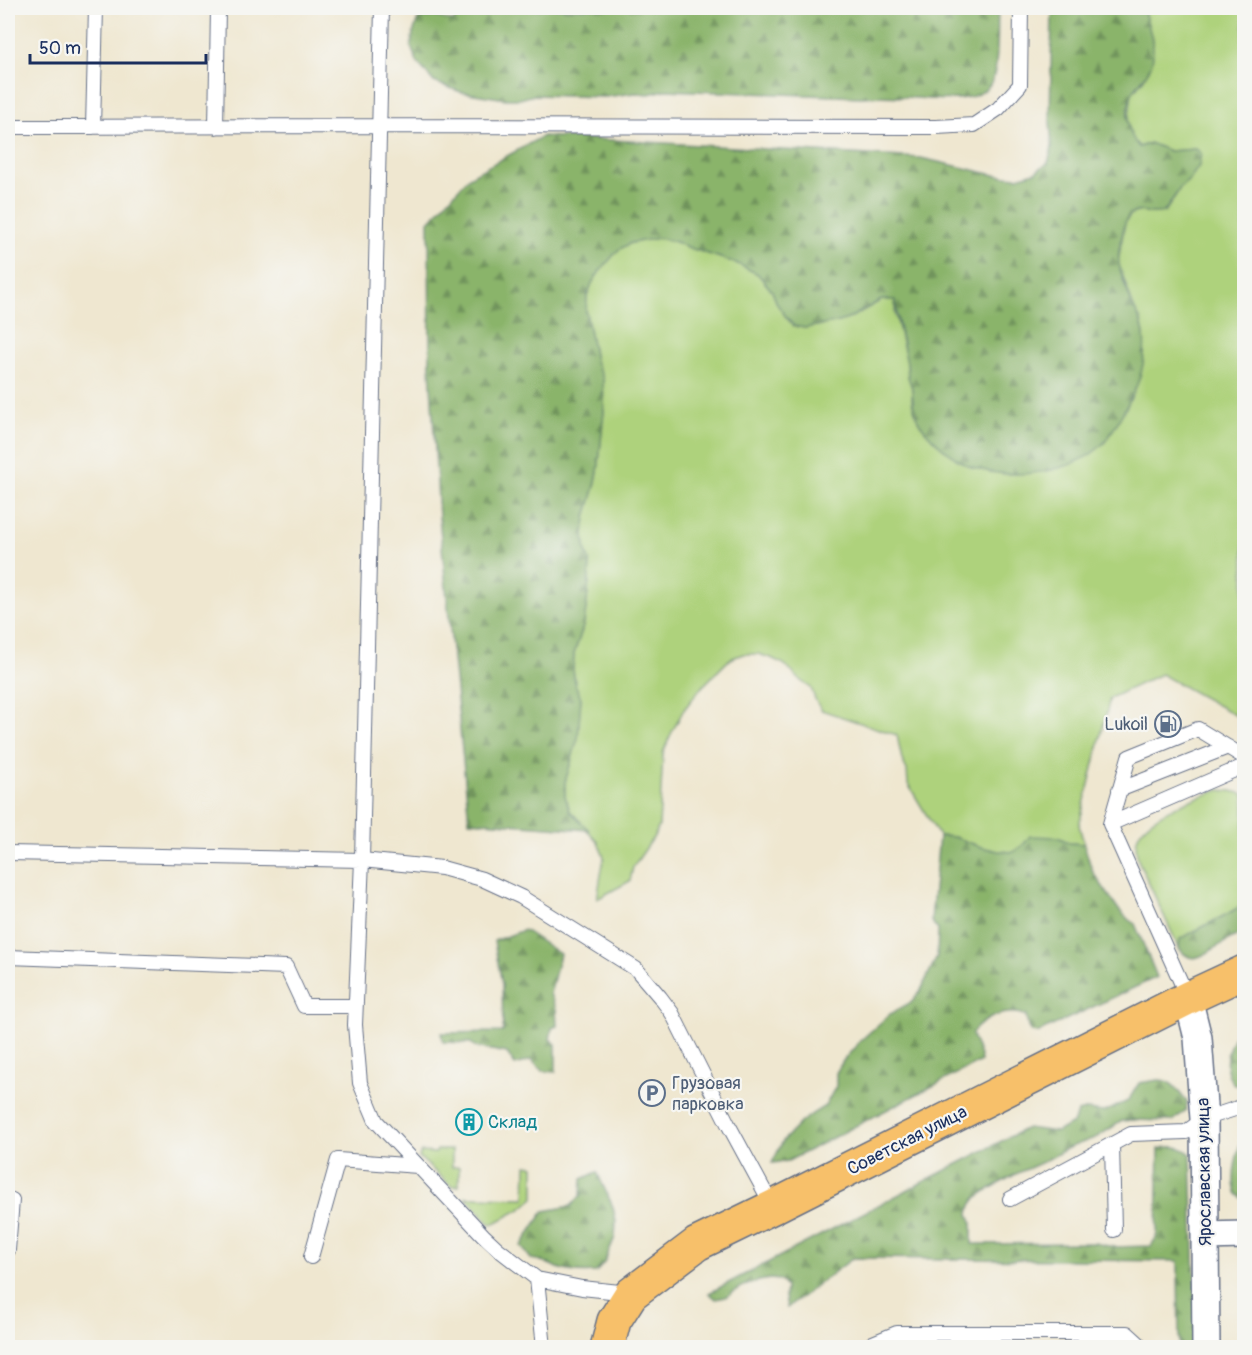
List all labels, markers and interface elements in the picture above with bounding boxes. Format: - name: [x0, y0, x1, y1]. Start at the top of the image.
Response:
- scale bar: [30, 27, 206, 65]
- text: 50 m: [39, 37, 81, 60]
- fuel station icon: Lukoil: [1153, 709, 1183, 739]
- place label: Lukoil: [1104, 713, 1148, 736]
- place label: Грузовая парковка: [672, 1072, 744, 1116]
- parking icon: Грузовая парковка: [637, 1078, 667, 1108]
- street label: Ярославская улица: [1192, 1098, 1217, 1246]
- street label: Советская улица: [843, 1100, 971, 1181]
- building icon: Склад: [454, 1107, 484, 1137]
- place label: Склад: [488, 1111, 537, 1134]

